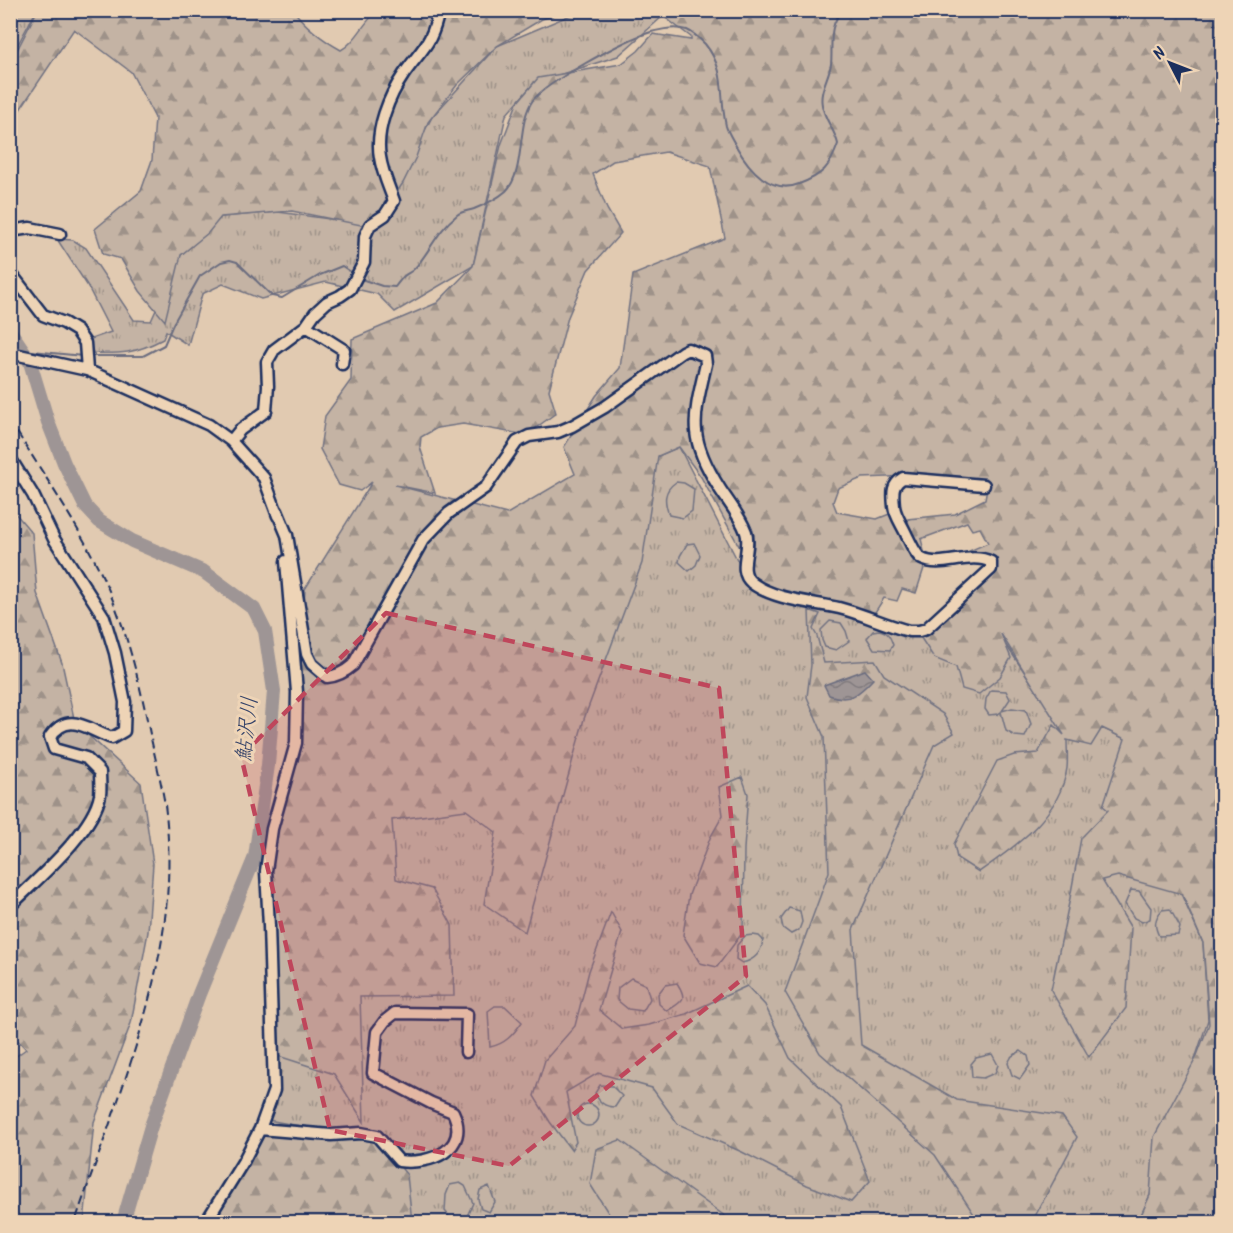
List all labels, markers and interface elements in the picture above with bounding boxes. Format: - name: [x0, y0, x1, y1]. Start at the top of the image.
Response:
- north arrow: [1140, 33, 1200, 93]
- text: N: [1147, 42, 1173, 66]
- water label: 鮎沢川: [227, 694, 269, 764]

